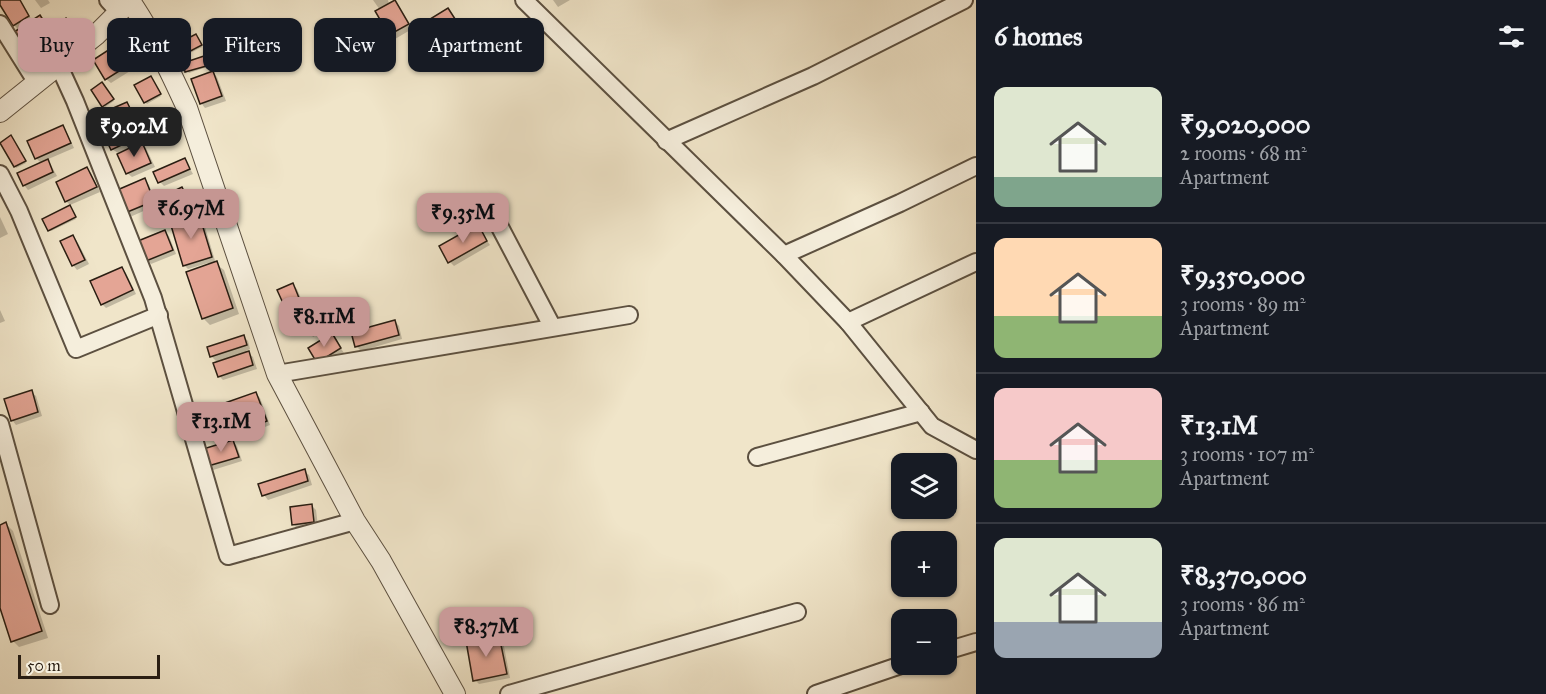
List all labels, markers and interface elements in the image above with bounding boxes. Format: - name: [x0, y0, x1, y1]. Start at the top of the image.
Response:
- chip: Buy: [18, 18, 95, 72]
- chip: Rent: [107, 18, 191, 72]
- chip: Filters: [203, 18, 302, 72]
- chip: New: [314, 18, 396, 72]
- chip: Apartment: [408, 18, 544, 72]
- text: 6 homes: [994, 20, 1083, 52]
- icon: filters: [1495, 20, 1528, 53]
- pin: ₹9.02M: [85, 107, 183, 158]
- text: ₹9,020,000: [1180, 108, 1311, 140]
- icon: home: [1042, 111, 1114, 183]
- text: ₹9.02M: [100, 114, 168, 138]
- text: 2 rooms · 68 m²: [1180, 141, 1307, 165]
- text: Apartment: [1180, 165, 1269, 189]
- pin: ₹6.97M: [142, 189, 240, 240]
- pin: ₹9.35M: [414, 193, 512, 244]
- text: ₹6.97M: [157, 196, 225, 220]
- text: ₹9.35M: [431, 200, 495, 224]
- text: ₹9,350,000: [1180, 259, 1305, 291]
- icon: home: [1042, 262, 1114, 334]
- text: 3 rooms · 89 m²: [1180, 292, 1305, 316]
- pin: ₹8.11M: [275, 297, 373, 348]
- text: ₹8.11M: [293, 304, 355, 328]
- text: Apartment: [1180, 316, 1269, 340]
- pin: ₹13.1M: [172, 402, 270, 453]
- text: ₹13.1M: [191, 409, 251, 433]
- text: ₹13.1M: [1180, 409, 1258, 441]
- icon: home: [1042, 412, 1114, 484]
- text: 3 rooms · 107 m²: [1180, 442, 1314, 466]
- map controls: [891, 453, 957, 675]
- button: layers: [891, 453, 957, 519]
- text: Apartment: [1180, 466, 1269, 490]
- button: +: [891, 531, 957, 597]
- text: ₹8,370,000: [1180, 559, 1307, 591]
- icon: home: [1042, 562, 1114, 634]
- text: 3 rooms · 86 m²: [1180, 592, 1305, 616]
- pin: ₹8.37M: [437, 607, 535, 658]
- button: −: [891, 609, 957, 675]
- text: ₹8.37M: [453, 614, 519, 638]
- text: Apartment: [1180, 616, 1269, 640]
- scale bar: [18, 652, 160, 680]
- text: 50 m: [27, 656, 61, 675]

